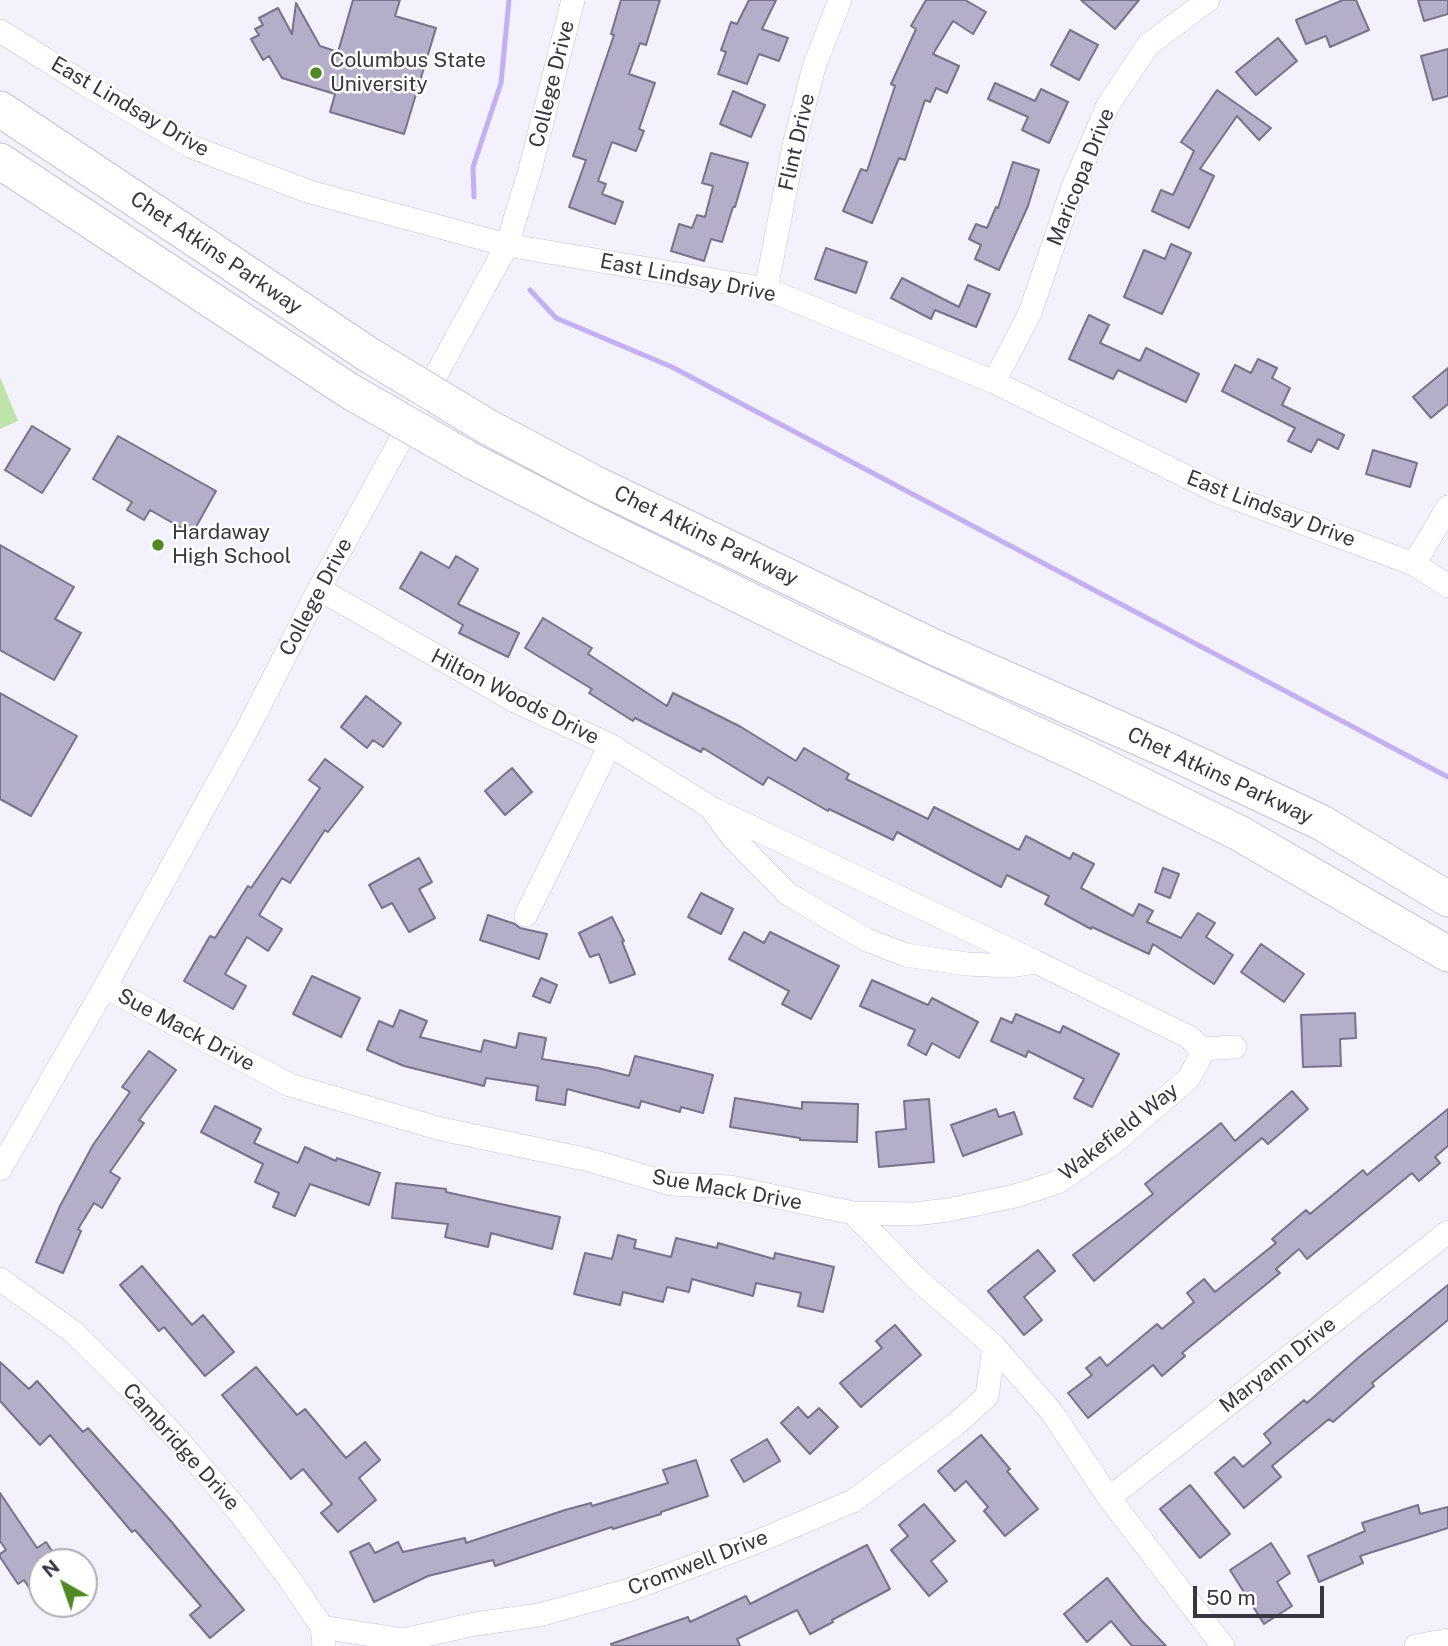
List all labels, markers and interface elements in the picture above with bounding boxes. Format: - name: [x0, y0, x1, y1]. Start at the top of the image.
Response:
- street label: College Drive: [524, 18, 580, 150]
- place label: Columbus State University: [330, 48, 486, 98]
- street label: East Lindsay Drive: [46, 51, 214, 163]
- marker: Columbus State University: [308, 65, 324, 81]
- street label: Flint Drive: [774, 91, 820, 193]
- street label: Maricopa Drive: [1042, 105, 1120, 249]
- street label: Chet Atkins Parkway: [125, 186, 307, 320]
- street label: East Lindsay Drive: [598, 249, 778, 307]
- street label: East Lindsay Drive: [1183, 465, 1359, 553]
- street label: Chet Atkins Parkway: [610, 480, 802, 592]
- place label: Hardaway High School: [172, 520, 291, 570]
- street label: College Drive: [274, 534, 358, 660]
- marker: Hardaway High School: [150, 537, 166, 553]
- street label: Hilton Woods Drive: [427, 644, 603, 750]
- street label: Chet Atkins Parkway: [1123, 722, 1317, 830]
- street label: Sue Mack Drive: [113, 983, 259, 1077]
- street label: Wakefield Way: [1055, 1078, 1183, 1186]
- street label: Sue Mack Drive: [650, 1164, 804, 1216]
- street label: Maryann Drive: [1215, 1312, 1341, 1418]
- street label: Cambridge Drive: [117, 1378, 245, 1516]
- street label: Cromwell Drive: [624, 1525, 772, 1601]
- north arrow: [28, 1548, 98, 1618]
- text: N: [38, 1555, 64, 1582]
- scale bar: [1196, 1572, 1327, 1616]
- text: 50 m: [1206, 1585, 1256, 1610]

